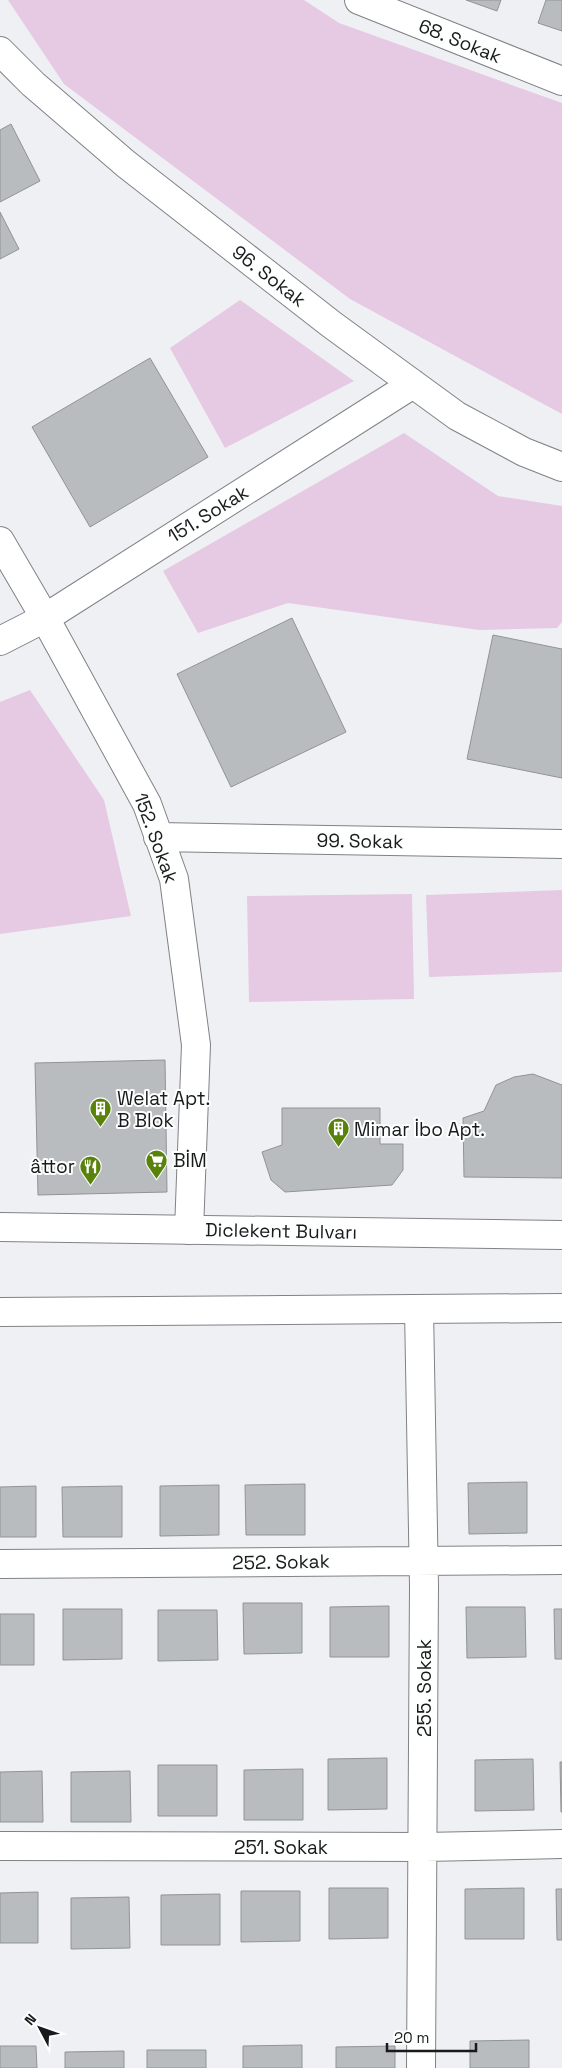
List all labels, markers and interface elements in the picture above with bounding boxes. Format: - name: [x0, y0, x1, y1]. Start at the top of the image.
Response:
- street label: 68. Sokak: [415, 13, 505, 69]
- street label: 96. Sokak: [227, 239, 311, 313]
- street label: 151. Sokak: [163, 479, 253, 549]
- street label: 152. Sokak: [128, 789, 184, 887]
- street label: 99. Sokak: [316, 828, 404, 854]
- place label: Welat Apt. B Blok: [117, 1086, 210, 1133]
- building icon: Welat Apt. B Blok: [89, 1097, 113, 1128]
- building icon: Mimar İbo Apt.: [326, 1117, 350, 1148]
- place label: Mimar İbo Apt.: [354, 1117, 485, 1142]
- supermarket icon: BİM: [145, 1148, 169, 1179]
- place label: BİM: [173, 1148, 207, 1173]
- place label: âttor: [30, 1154, 75, 1179]
- restaurant icon: âttor: [79, 1154, 103, 1185]
- street label: Diclekent Bulvarı: [205, 1217, 357, 1245]
- street label: 252. Sokak: [232, 1549, 330, 1575]
- street label: 255. Sokak: [412, 1639, 437, 1737]
- street label: 251. Sokak: [234, 1835, 328, 1860]
- north arrow: [15, 2003, 65, 2053]
- text: N: [20, 2010, 40, 2029]
- scale bar: [387, 2020, 476, 2052]
- text: 20 m: [394, 2028, 429, 2047]

